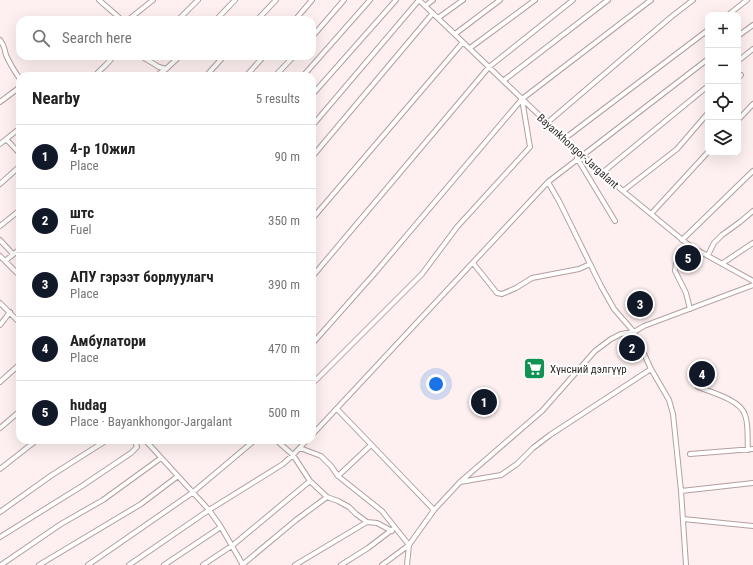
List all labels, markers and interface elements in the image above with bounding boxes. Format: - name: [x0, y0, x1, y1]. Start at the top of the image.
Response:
- map controls: [705, 12, 741, 156]
- button: +: [705, 12, 741, 48]
- search box: [16, 16, 316, 60]
- icon: search: [30, 27, 52, 49]
- text: Search here: [62, 29, 132, 47]
- button: −: [705, 48, 741, 84]
- button: locate: [705, 84, 741, 120]
- text: Nearby: [32, 88, 80, 108]
- text: 5 results: [256, 91, 300, 106]
- street label: Bayankhongor-Jargalant: [534, 111, 621, 191]
- button: layers: [705, 120, 741, 156]
- text: 4-р 10жил: [70, 140, 135, 158]
- text: 1: [42, 149, 48, 164]
- text: 90 m: [274, 149, 300, 164]
- text: Place: [70, 158, 99, 173]
- text: штс: [70, 204, 94, 222]
- text: 2: [42, 213, 48, 228]
- text: 350 m: [268, 213, 300, 228]
- text: Fuel: [70, 222, 91, 237]
- pin: 5: [675, 243, 701, 273]
- text: АПУ гэрээт борлуулагч: [70, 268, 214, 286]
- text: 3: [42, 277, 48, 292]
- text: 390 m: [268, 277, 300, 292]
- text: Place: [70, 286, 99, 301]
- pin: 3: [627, 289, 653, 319]
- text: Амбулатори: [70, 332, 146, 350]
- pin: 2: [619, 333, 645, 363]
- text: 4: [42, 341, 48, 356]
- text: 470 m: [268, 341, 300, 356]
- text: Place: [70, 350, 99, 365]
- supermarket icon: Хүнсний дэлгүүр: [522, 356, 548, 382]
- pin: 4: [689, 359, 715, 389]
- place label: Хүнсний дэлгүүр: [550, 363, 627, 376]
- your location: [426, 374, 446, 394]
- pin: 1: [471, 387, 497, 417]
- text: hudag: [70, 396, 107, 414]
- text: 5: [42, 405, 48, 420]
- text: 500 m: [268, 405, 300, 420]
- text: Place · Bayankhongor-Jargalant: [70, 414, 232, 429]

